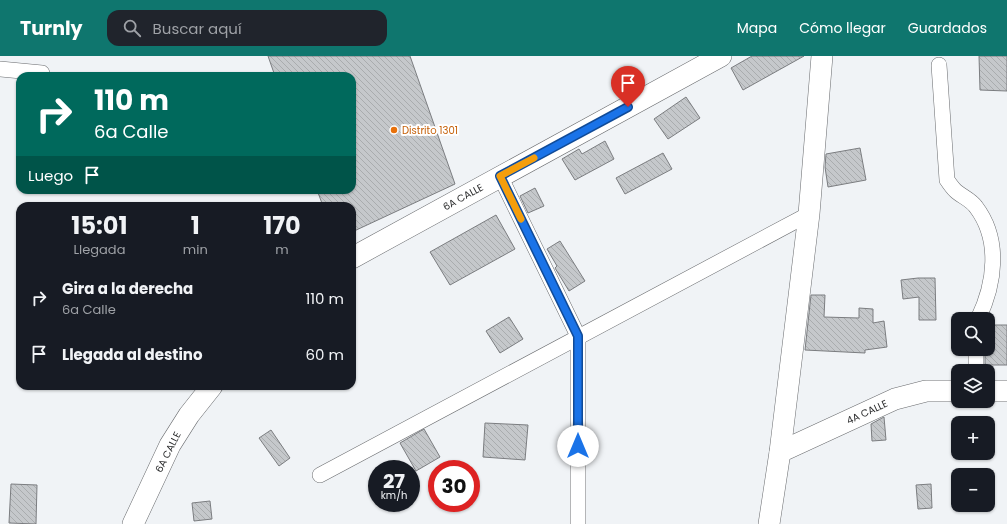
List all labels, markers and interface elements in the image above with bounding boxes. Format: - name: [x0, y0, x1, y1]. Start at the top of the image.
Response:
- search box: [107, 10, 387, 46]
- text: Turnly: [20, 15, 83, 42]
- icon: search: [121, 17, 143, 39]
- text: Buscar aquí: [153, 18, 242, 39]
- text: Mapa: [737, 18, 777, 38]
- text: Cómo llegar: [799, 18, 886, 38]
- text: Guardados: [908, 18, 987, 38]
- pin: [611, 66, 645, 107]
- icon: arrive: [617, 72, 639, 94]
- text: 110 m: [94, 81, 169, 120]
- icon: right: [28, 88, 80, 140]
- text: 6a Calle: [94, 119, 168, 144]
- place label: Distrito 1301: [402, 123, 458, 138]
- marker: Distrito 1301: [389, 125, 399, 135]
- icon: arrive: [81, 164, 103, 186]
- text: Luego: [28, 165, 73, 186]
- street label: 6A CALLE: [440, 180, 486, 214]
- text: 15:01: [71, 209, 127, 242]
- text: 1: [191, 209, 200, 242]
- text: 170: [263, 209, 301, 242]
- text: Llegada: [73, 240, 125, 259]
- text: min: [183, 240, 208, 259]
- text: m: [275, 240, 289, 259]
- text: Gira a la derecha: [62, 278, 193, 299]
- icon: right: [28, 287, 50, 309]
- text: 110 m: [306, 288, 344, 309]
- text: 6a Calle: [62, 300, 116, 319]
- map controls: [951, 312, 995, 512]
- button: search: [951, 312, 995, 356]
- icon: arrive: [28, 343, 50, 365]
- text: Llegada al destino: [62, 344, 203, 365]
- text: 60 m: [306, 344, 344, 365]
- button: layers: [951, 364, 995, 408]
- street label: 4A CALLE: [844, 396, 890, 428]
- button: +: [951, 416, 995, 460]
- position arrow: [557, 425, 599, 467]
- street label: 6A CALLE: [151, 429, 185, 475]
- speed limit sign: 30: [428, 460, 480, 512]
- text: 27: [383, 467, 405, 495]
- button: −: [951, 468, 995, 512]
- text: km/h: [381, 488, 407, 503]

